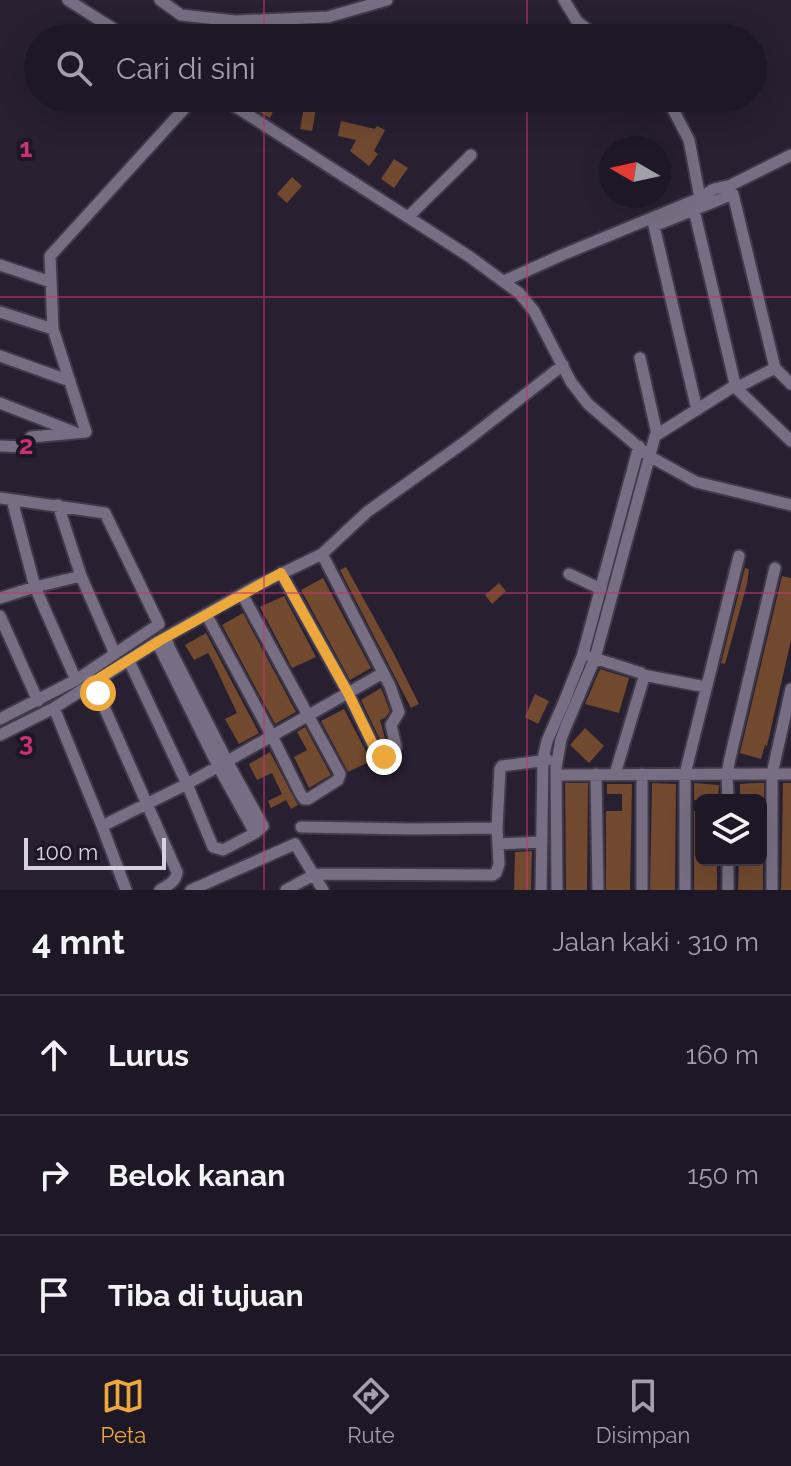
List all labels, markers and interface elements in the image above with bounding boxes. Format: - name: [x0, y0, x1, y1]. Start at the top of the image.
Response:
- search box: [24, 24, 767, 112]
- icon: search: [52, 46, 96, 90]
- text: Cari di sini: [116, 51, 256, 86]
- text: 1: [20, 133, 33, 163]
- north arrow: [599, 136, 671, 208]
- text: 2: [19, 430, 33, 460]
- route start: [80, 675, 116, 711]
- text: 3: [19, 727, 33, 757]
- route end: [366, 739, 402, 775]
- map controls: [695, 794, 767, 866]
- button: layers: [695, 794, 767, 866]
- scale bar: [24, 834, 166, 870]
- text: 100 m: [36, 839, 98, 865]
- text: 4 mnt: [32, 922, 125, 962]
- text: Jalan kaki · 310 m: [553, 927, 759, 957]
- icon: ahead: [32, 1033, 76, 1077]
- text: Lurus: [108, 1038, 189, 1073]
- text: 160 m: [686, 1040, 759, 1070]
- icon: right: [32, 1153, 76, 1197]
- text: Belok kanan: [108, 1158, 285, 1193]
- text: 150 m: [687, 1160, 759, 1190]
- icon: arrive: [32, 1273, 76, 1317]
- text: Tiba di tujuan: [108, 1278, 304, 1313]
- tab: Peta: [101, 1374, 146, 1448]
- tab: Rute: [347, 1374, 395, 1448]
- tab: Disimpan: [596, 1374, 690, 1448]

